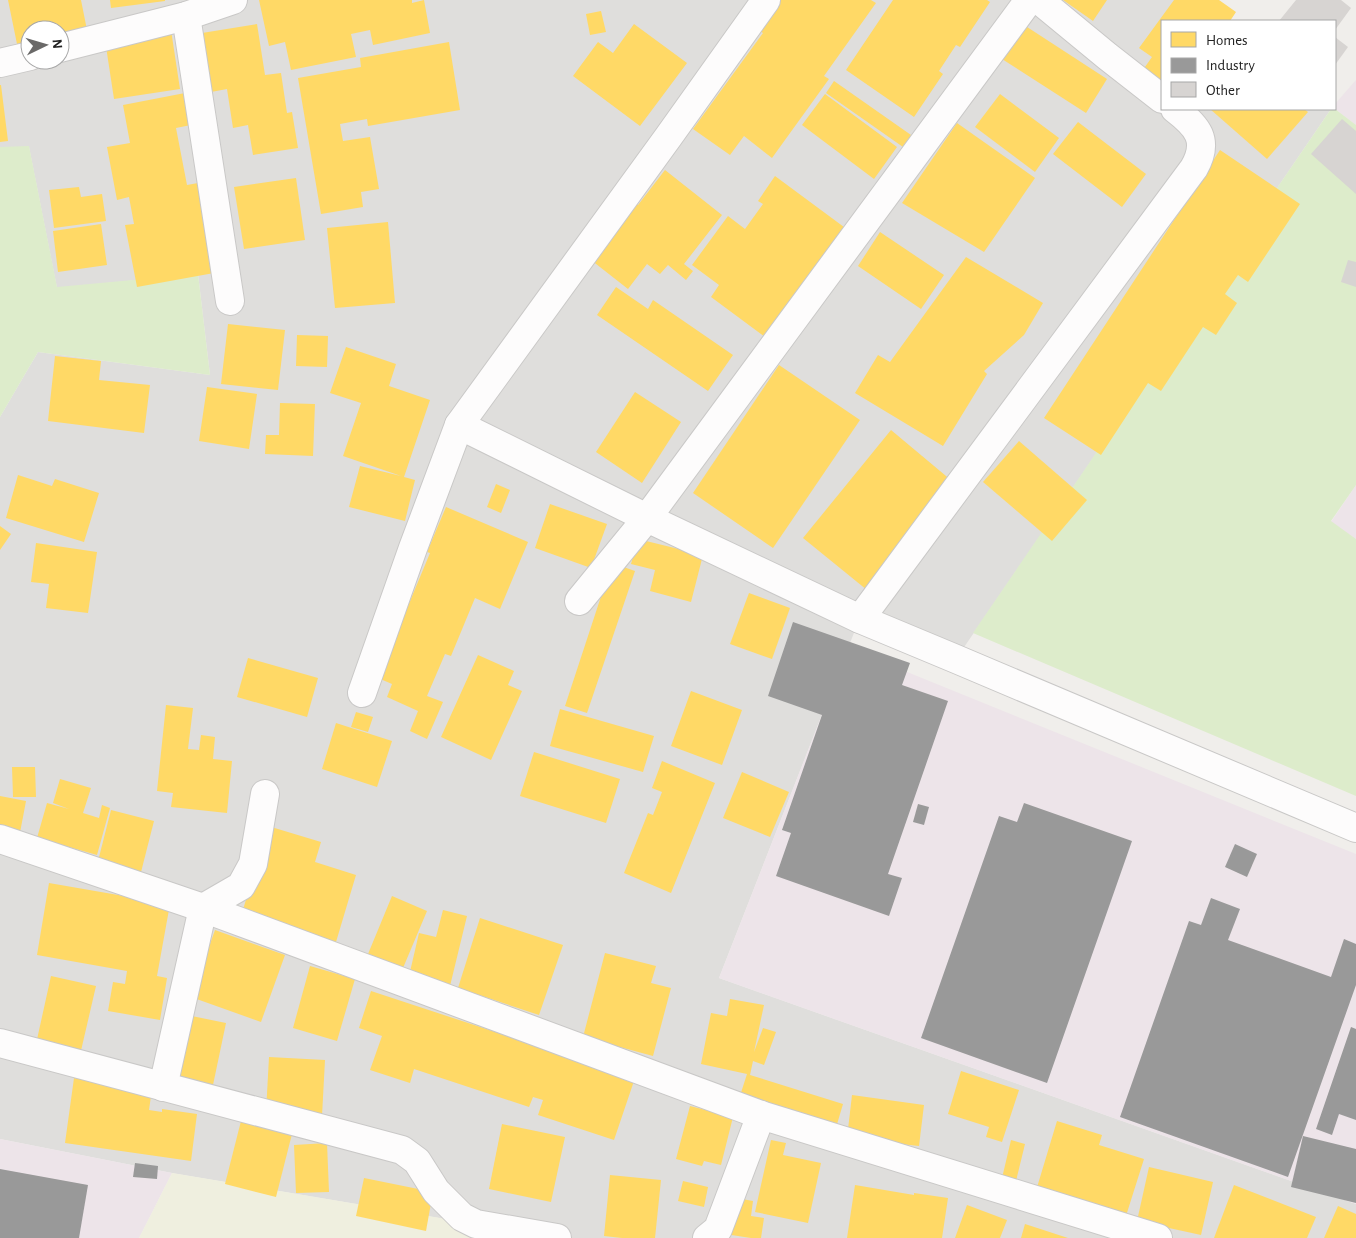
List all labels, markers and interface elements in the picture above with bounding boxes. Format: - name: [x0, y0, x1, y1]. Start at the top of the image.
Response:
- north arrow: [20, 20, 70, 70]
- legend: [1161, 20, 1336, 110]
- text: Homes: [1206, 33, 1248, 48]
- text: N: [50, 38, 64, 49]
- text: Industry: [1206, 58, 1255, 73]
- text: Other: [1206, 83, 1240, 98]

